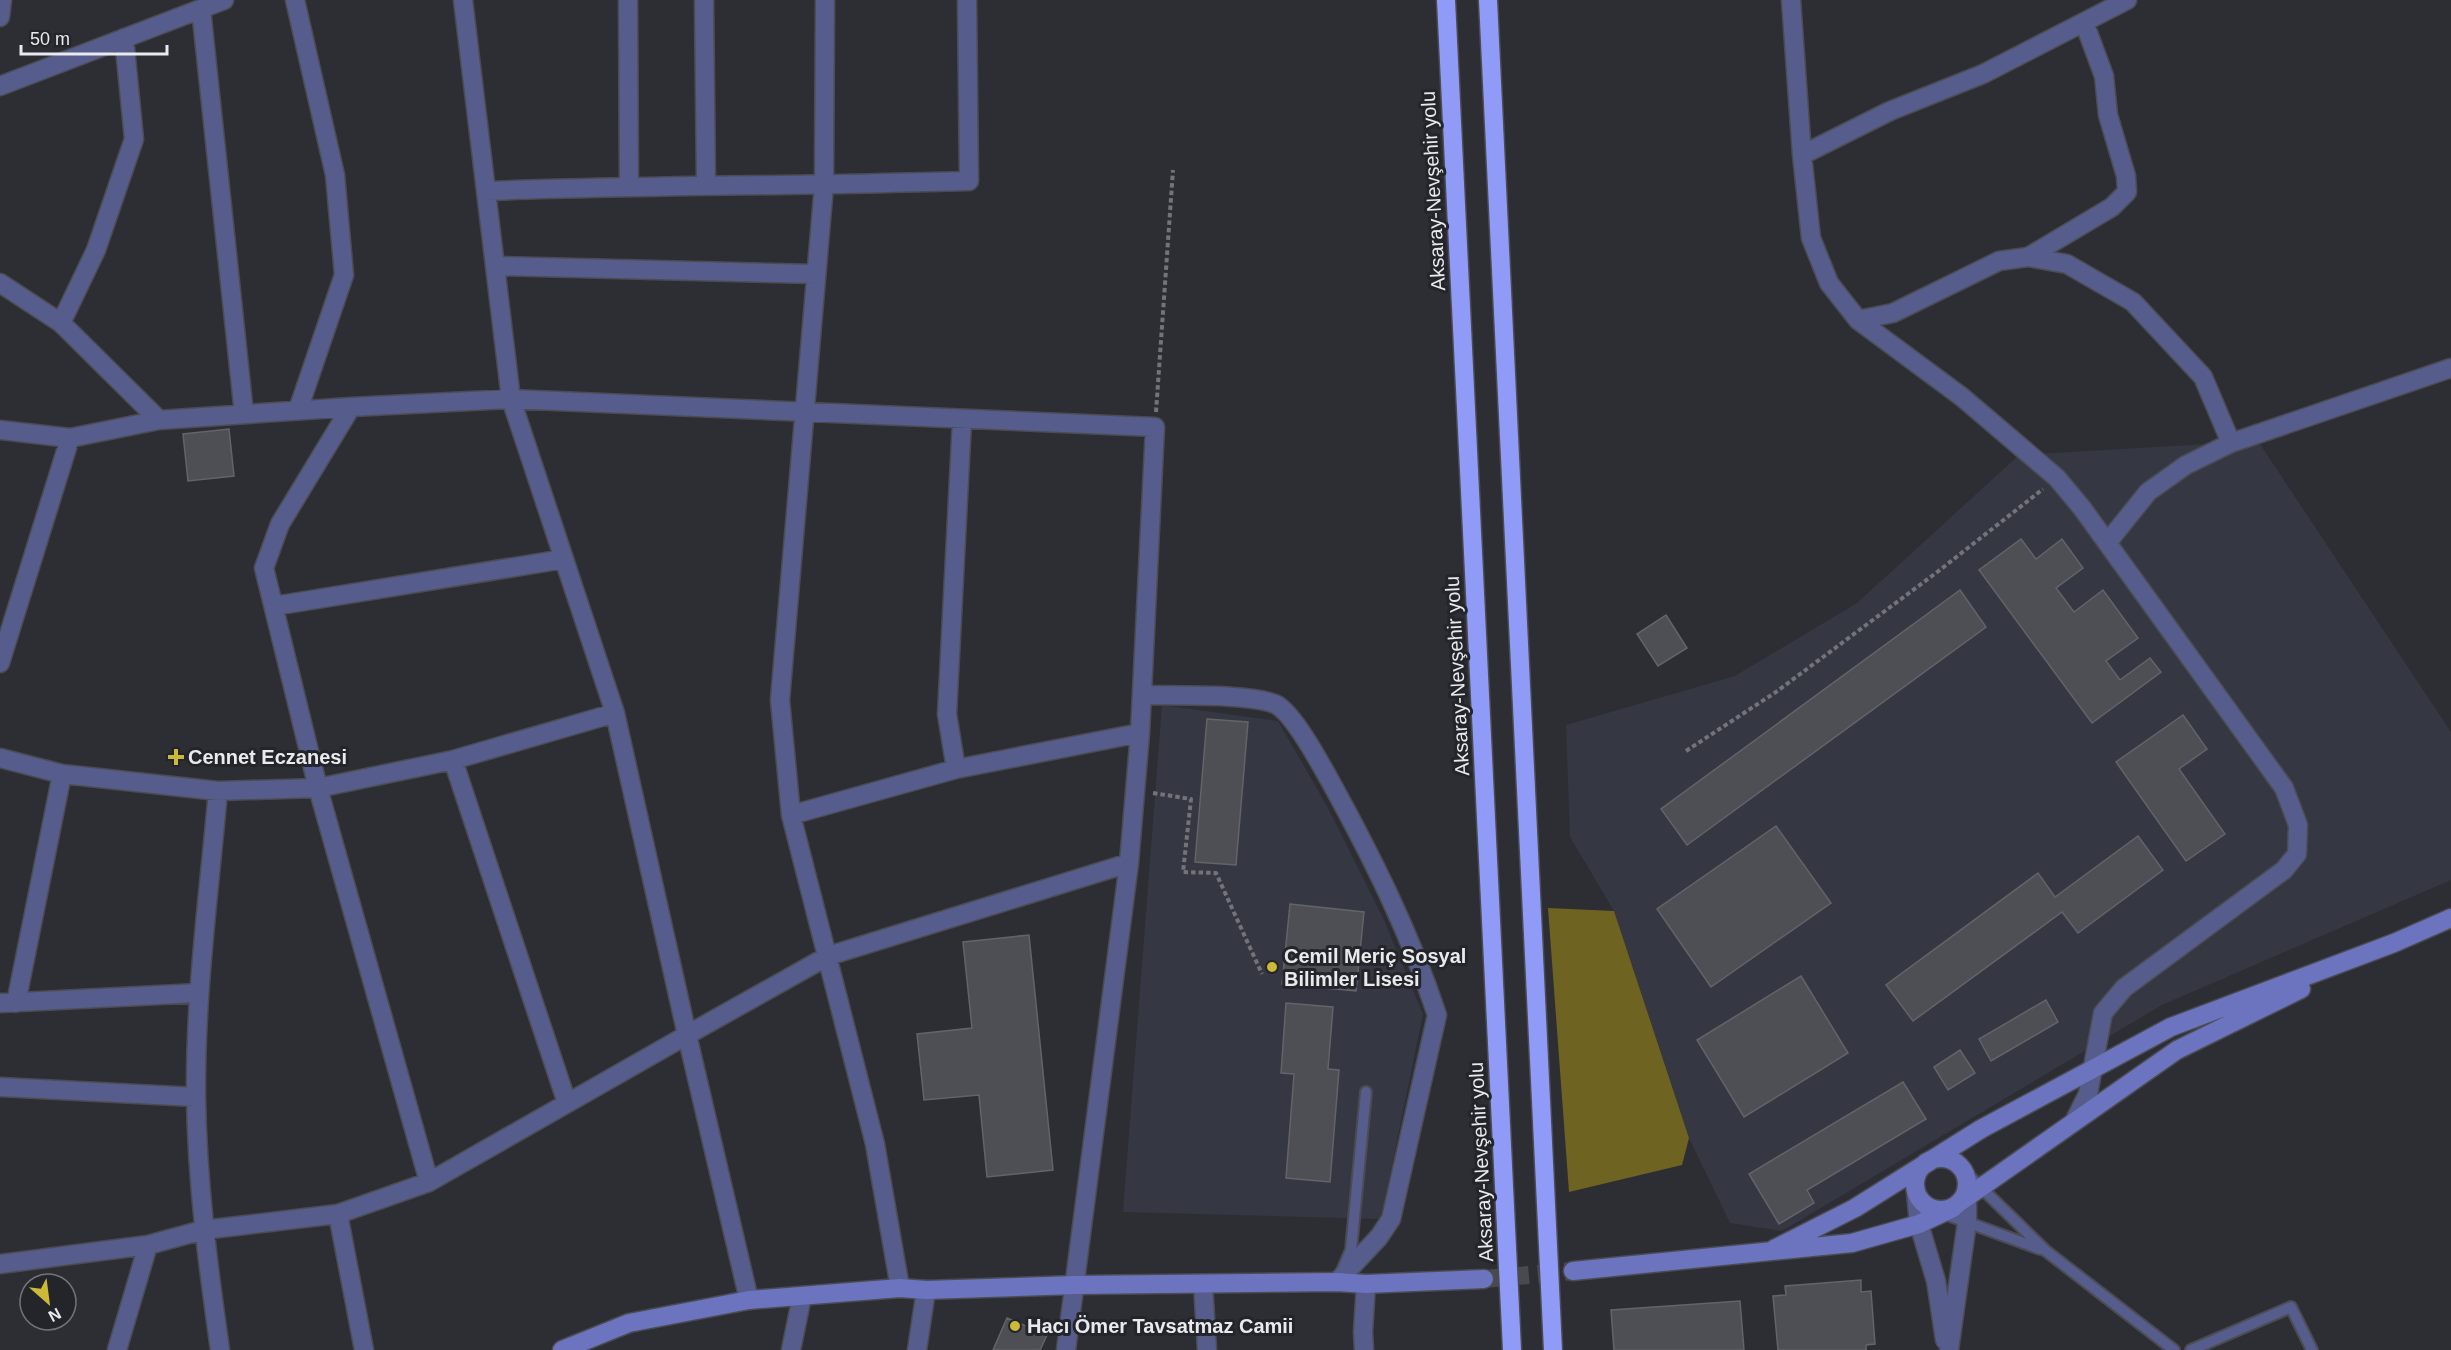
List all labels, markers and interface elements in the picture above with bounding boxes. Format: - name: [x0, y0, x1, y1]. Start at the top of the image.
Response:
- scale bar: [21, 18, 166, 56]
- text: 50 m: [30, 29, 70, 49]
- street label: Aksaray-Nevşehir yolu: [1417, 91, 1449, 291]
- street label: Aksaray-Nevşehir yolu: [1441, 576, 1473, 776]
- place label: Cennet Eczanesi: [188, 746, 347, 768]
- marker: Cennet Eczanesi: [169, 750, 183, 764]
- place label: Cemil Meriç Sosyal Bilimler Lisesi: [1284, 945, 1466, 990]
- marker: Cemil Meriç Sosyal Bilimler Lisesi: [1265, 960, 1279, 974]
- street label: Aksaray-Nevşehir yolu: [1465, 1062, 1497, 1262]
- north arrow: [18, 1272, 78, 1332]
- text: N: [46, 1305, 64, 1325]
- place label: Hacı Ömer Tavsatmaz Camii: [1027, 1315, 1293, 1337]
- marker: Hacı Ömer Tavsatmaz Camii: [1008, 1319, 1022, 1333]

